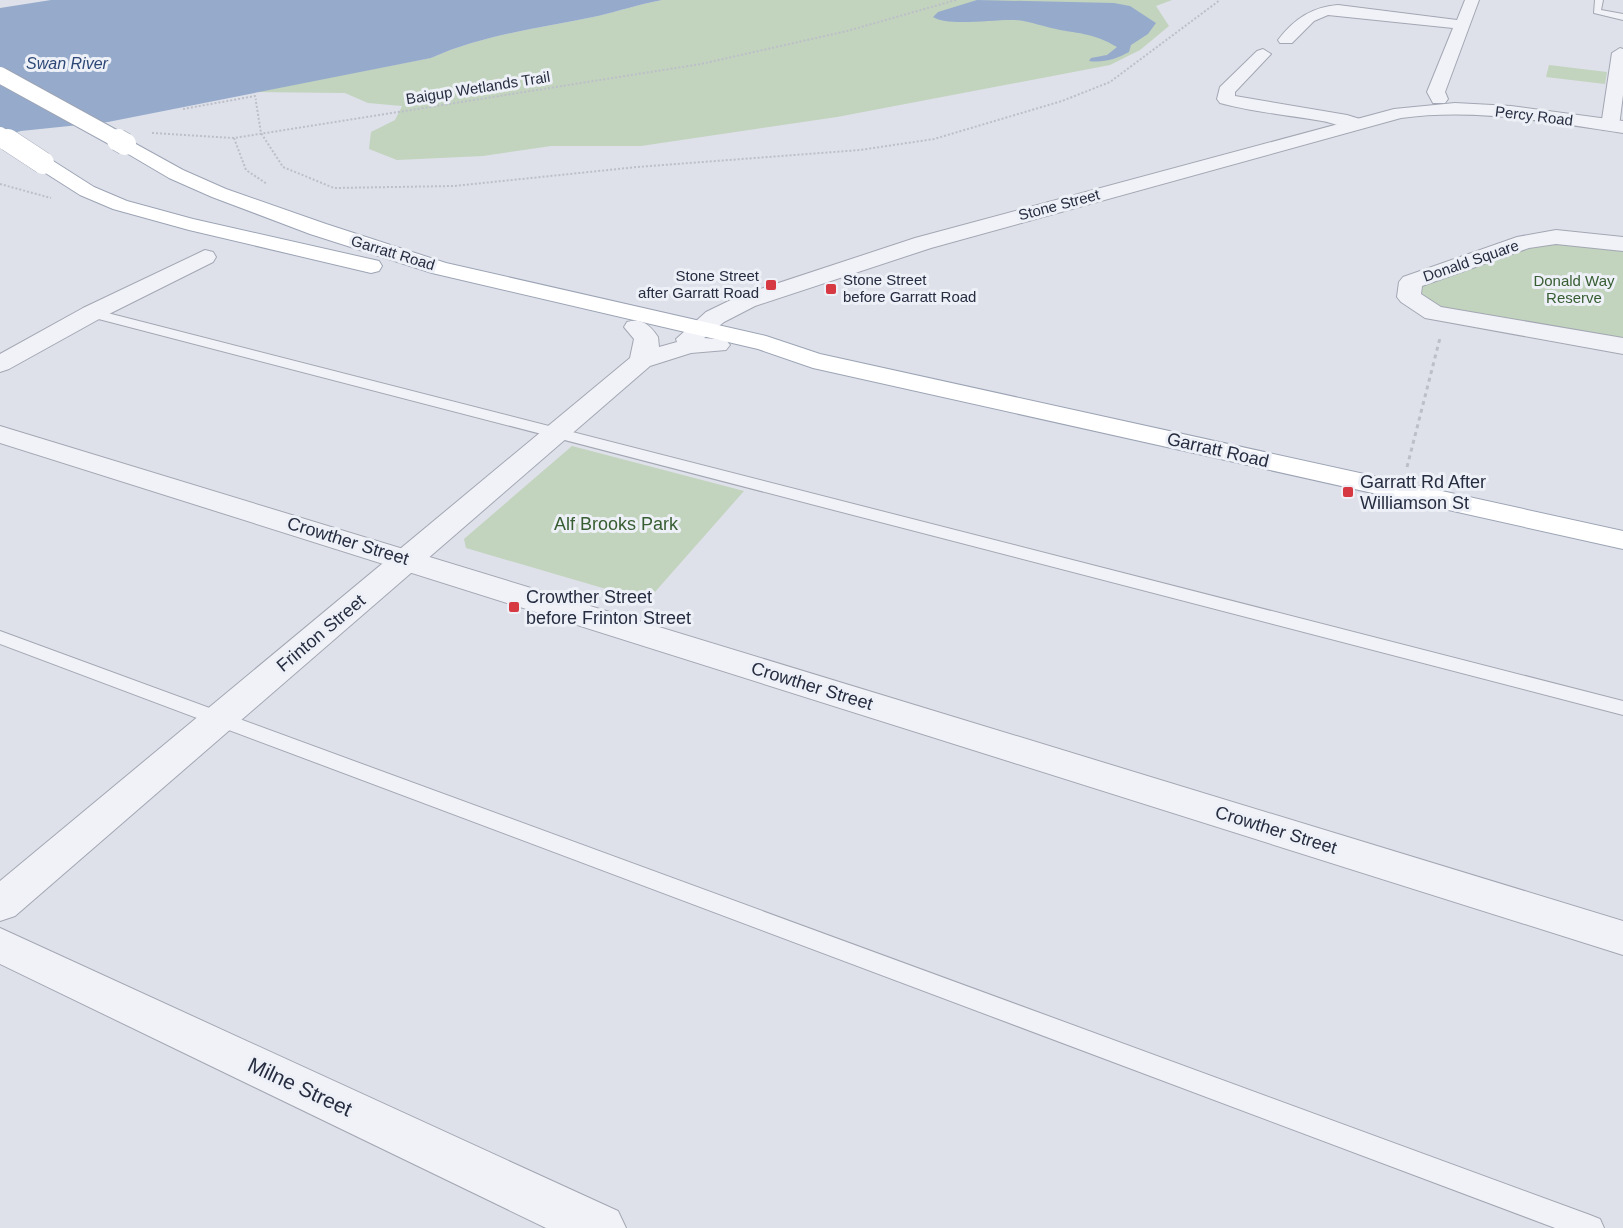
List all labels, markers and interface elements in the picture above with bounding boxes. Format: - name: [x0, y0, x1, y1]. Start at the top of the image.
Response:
- water label: Swan River: [26, 55, 109, 72]
- street label: Baigup Wetlands Trail: [405, 68, 551, 107]
- street label: Percy Road: [1494, 102, 1574, 129]
- street label: Stone Street: [1016, 185, 1102, 224]
- street label: Garratt Road: [349, 232, 437, 273]
- street label: Donald Square: [1421, 236, 1521, 285]
- place label: Stone Street after Garratt Road: [638, 267, 760, 301]
- place label: Stone Street before Garratt Road: [843, 271, 976, 305]
- park label: Donald Way Reserve: [1533, 272, 1615, 306]
- marker: Stone Street after Garratt Road: [764, 278, 778, 292]
- marker: Stone Street before Garratt Road: [824, 282, 838, 296]
- street label: Garratt Road: [1165, 429, 1271, 471]
- place label: Garratt Rd After Williamson St: [1360, 472, 1486, 513]
- marker: Garratt Rd After Williamson St: [1341, 485, 1355, 499]
- street label: Crowther Street: [285, 513, 411, 569]
- park label: Alf Brooks Park: [554, 514, 679, 534]
- place label: Crowther Street before Frinton Street: [526, 587, 691, 628]
- street label: Frinton Street: [273, 590, 369, 676]
- marker: Crowther Street before Frinton Street: [507, 600, 521, 614]
- street label: Crowther Street: [749, 658, 875, 714]
- street label: Crowther Street: [1213, 802, 1339, 858]
- street label: Milne Street: [245, 1052, 356, 1121]

